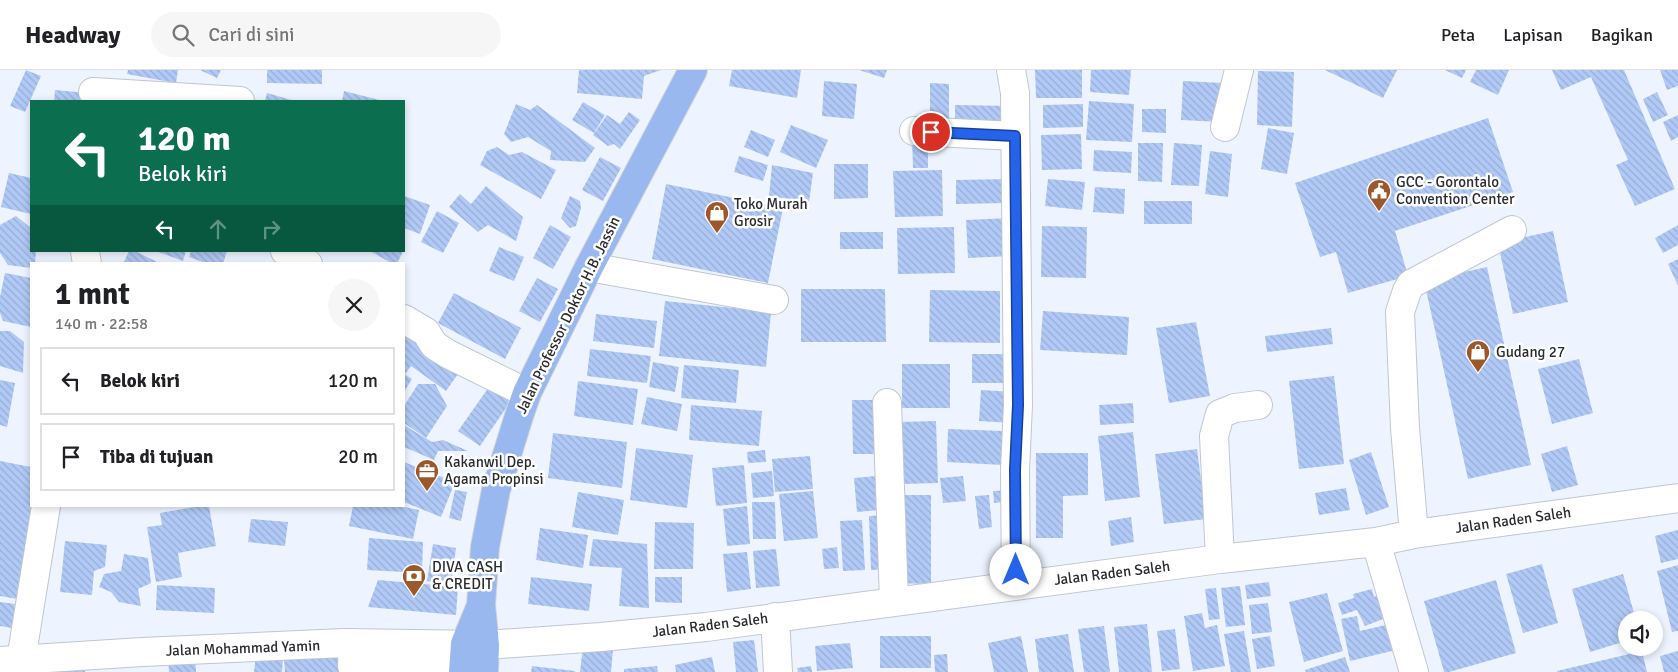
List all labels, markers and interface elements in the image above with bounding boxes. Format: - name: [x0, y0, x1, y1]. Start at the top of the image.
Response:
- search box: [151, 12, 501, 57]
- text: Headway: [25, 20, 121, 50]
- icon: search: [169, 21, 197, 49]
- text: Cari di sini: [209, 23, 294, 47]
- text: Peta: [1441, 24, 1475, 46]
- text: Lapisan: [1503, 24, 1563, 46]
- text: Bagikan: [1591, 24, 1653, 46]
- pin: [910, 111, 952, 153]
- text: 120 m: [138, 117, 231, 160]
- icon: arrive: [917, 118, 945, 146]
- icon: left: [55, 120, 120, 185]
- text: Belok kiri: [138, 160, 227, 187]
- place label: GCC - Gorontalo Convention Center: [1396, 173, 1515, 208]
- public building icon: GCC - Gorontalo Convention Center: [1366, 178, 1392, 212]
- place label: Toko Murah Grosir: [734, 195, 808, 230]
- shop icon: Toko Murah Grosir: [704, 200, 730, 234]
- street label: Jalan Professor Doktor H.B. Jassin: [512, 213, 624, 417]
- icon: left: [151, 215, 179, 243]
- icon: ahead: [204, 215, 232, 243]
- icon: right: [257, 215, 285, 243]
- text: 1 mnt: [55, 276, 130, 313]
- button: close: [328, 279, 380, 331]
- text: 140 m · 22:58: [55, 314, 148, 334]
- shop icon: Gudang 27: [1465, 339, 1491, 373]
- place label: Gudang 27: [1496, 343, 1565, 361]
- icon: left: [57, 367, 85, 395]
- text: Belok kiri: [100, 369, 180, 393]
- text: 120 m: [328, 369, 378, 393]
- icon: arrive: [57, 443, 85, 471]
- text: Tiba di tujuan: [100, 445, 213, 469]
- text: 20 m: [338, 445, 378, 469]
- place label: Kakanwil Dep. Agama Propinsi: [444, 453, 544, 488]
- office icon: Kakanwil Dep. Agama Propinsi: [414, 458, 440, 492]
- street label: Jalan Raden Saleh: [1454, 503, 1572, 537]
- position arrow: [989, 543, 1041, 595]
- street label: Jalan Raden Saleh: [1053, 557, 1171, 589]
- place label: DIVA CASH & CREDIT: [432, 558, 503, 593]
- bank icon: DIVA CASH & CREDIT: [401, 563, 427, 597]
- street label: Jalan Raden Saleh: [651, 609, 769, 641]
- map controls: [1618, 611, 1663, 656]
- button: sound: [1618, 611, 1663, 656]
- street label: Jalan Mohammad Yamin: [165, 636, 321, 660]

